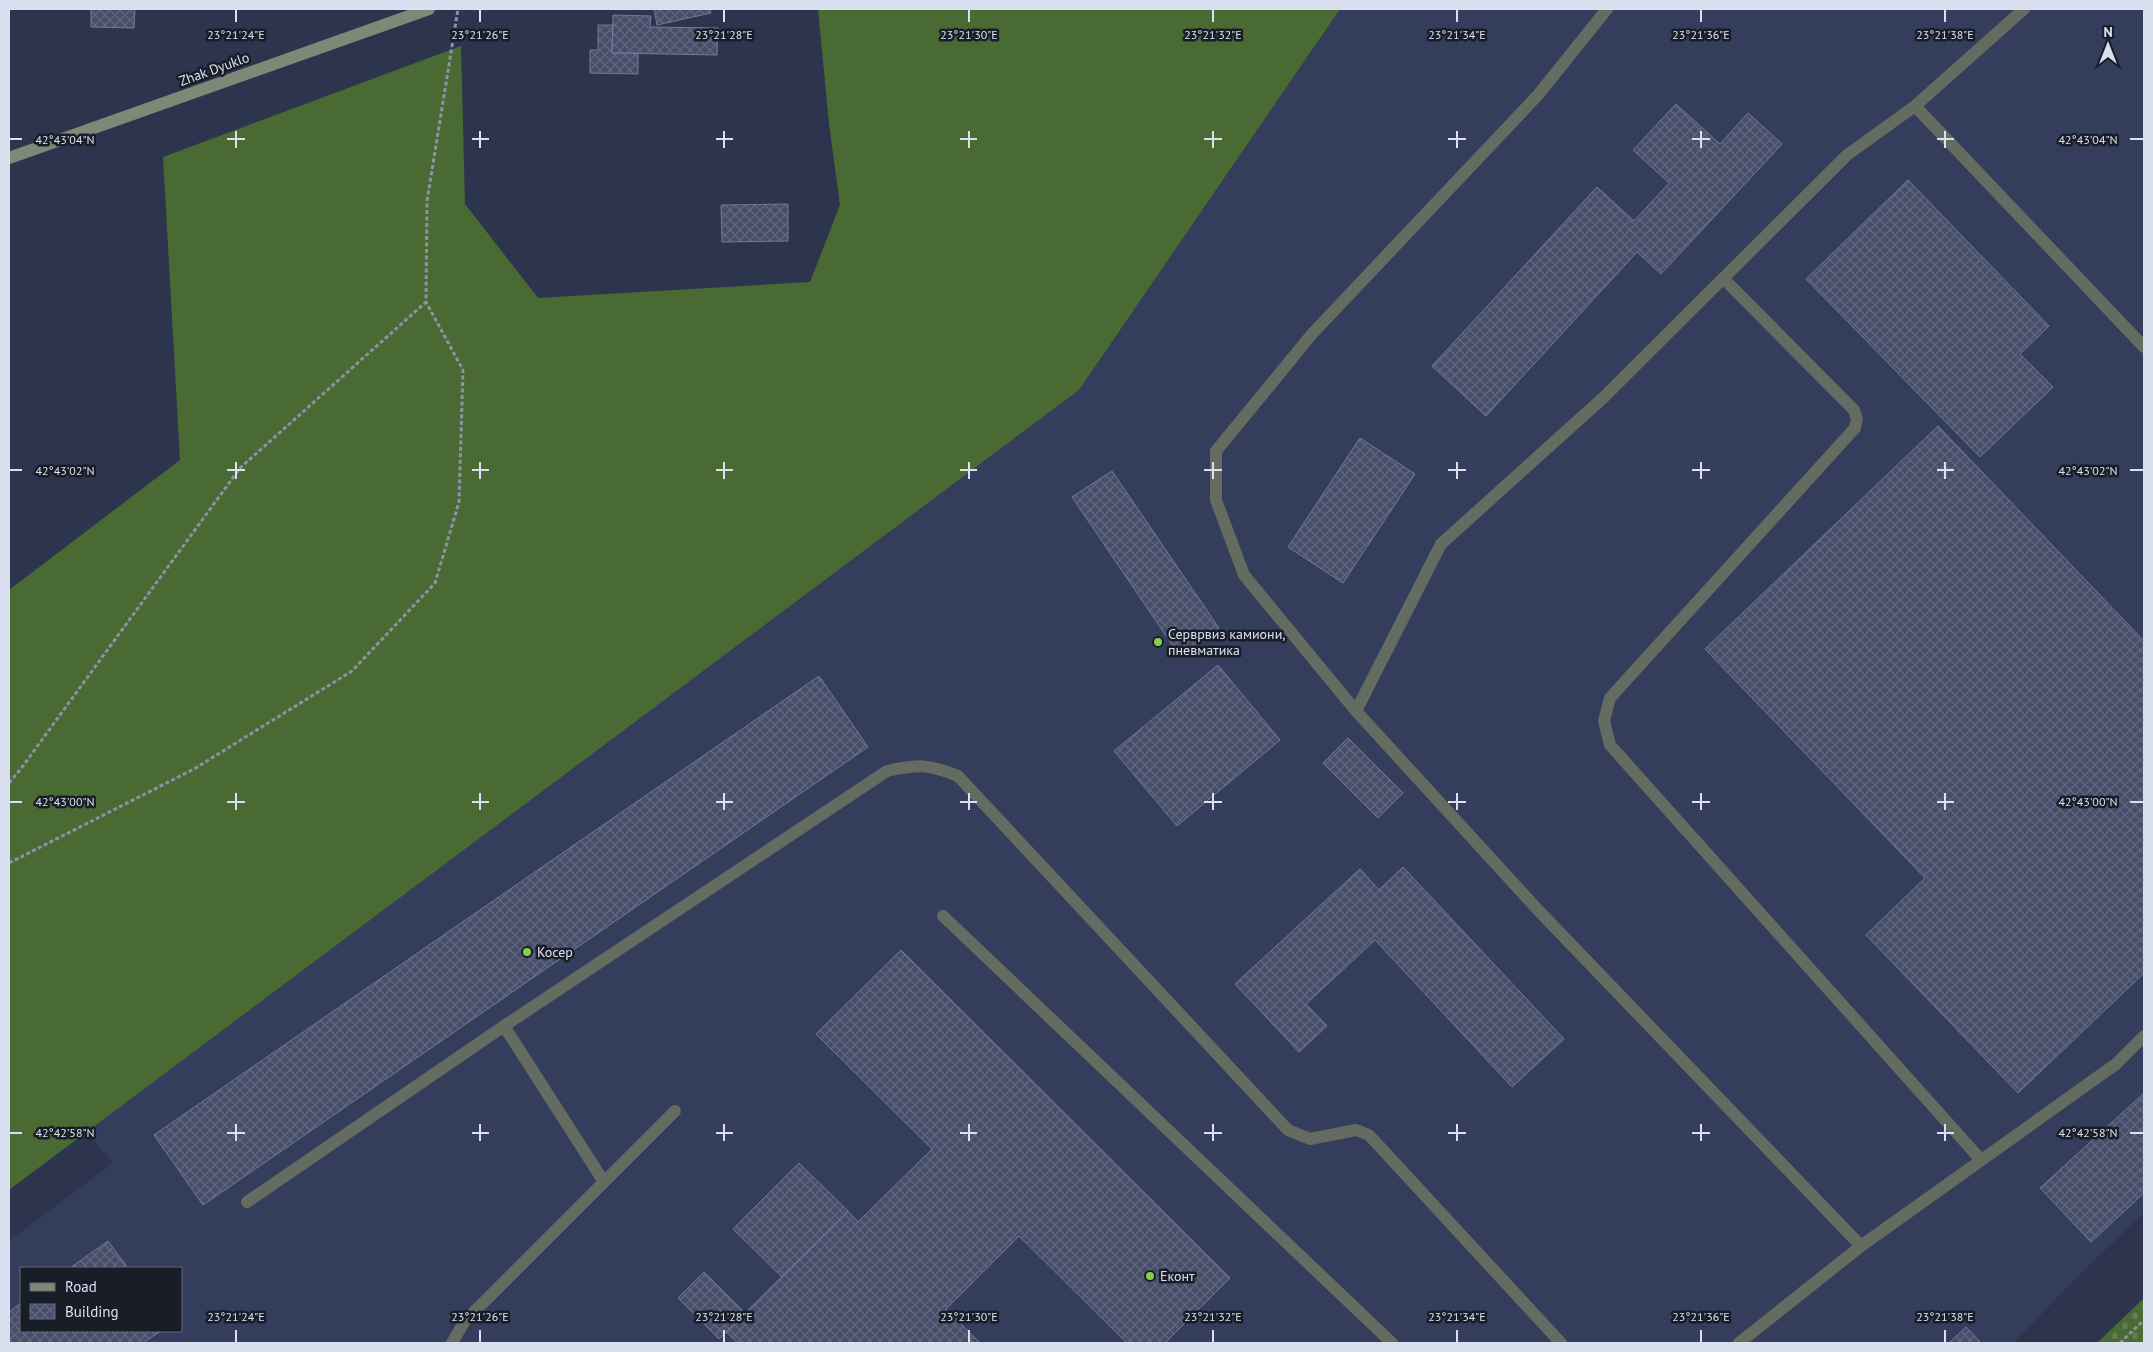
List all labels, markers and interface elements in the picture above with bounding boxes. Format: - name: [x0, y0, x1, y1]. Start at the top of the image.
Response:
- north arrow: [2083, 20, 2133, 70]
- text: N: [2103, 23, 2113, 41]
- text: 23°21'24"E: [207, 27, 265, 42]
- text: 23°21'26"E: [451, 27, 509, 42]
- text: 23°21'28"E: [695, 27, 753, 42]
- text: 23°21'30"E: [940, 27, 998, 42]
- text: 23°21'32"E: [1184, 27, 1242, 42]
- text: 23°21'34"E: [1428, 27, 1486, 42]
- text: 23°21'36"E: [1672, 27, 1730, 42]
- text: 23°21'38"E: [1916, 27, 1974, 42]
- street label: Zhak Dyuklo: [176, 48, 252, 90]
- text: 42°43'04"N: [35, 132, 95, 147]
- text: 42°43'04"N: [2058, 132, 2118, 147]
- text: 42°43'02"N: [35, 463, 95, 478]
- text: 42°43'02"N: [2058, 463, 2118, 478]
- place label: Серврвиз камиони, пневматика: [1168, 625, 1285, 659]
- marker: Серврвиз камиони, пневматика: [1152, 636, 1164, 648]
- text: 42°43'00"N: [35, 794, 95, 809]
- text: 42°43'00"N: [2058, 794, 2118, 809]
- place label: Косер: [537, 943, 573, 961]
- marker: Косер: [521, 946, 533, 958]
- text: 42°42'58"N: [35, 1125, 95, 1140]
- text: 42°42'58"N: [2058, 1125, 2118, 1140]
- legend: [20, 1267, 182, 1332]
- place label: Еконт: [1160, 1267, 1195, 1285]
- marker: Еконт: [1144, 1270, 1156, 1282]
- text: Road: [65, 1277, 97, 1296]
- text: Building: [65, 1302, 119, 1321]
- text: 23°21'24"E: [207, 1309, 265, 1324]
- text: 23°21'26"E: [451, 1309, 509, 1324]
- text: 23°21'28"E: [695, 1309, 753, 1324]
- text: 23°21'30"E: [940, 1309, 998, 1324]
- text: 23°21'32"E: [1184, 1309, 1242, 1324]
- text: 23°21'34"E: [1428, 1309, 1486, 1324]
- text: 23°21'36"E: [1672, 1309, 1730, 1324]
- text: 23°21'38"E: [1916, 1309, 1974, 1324]

